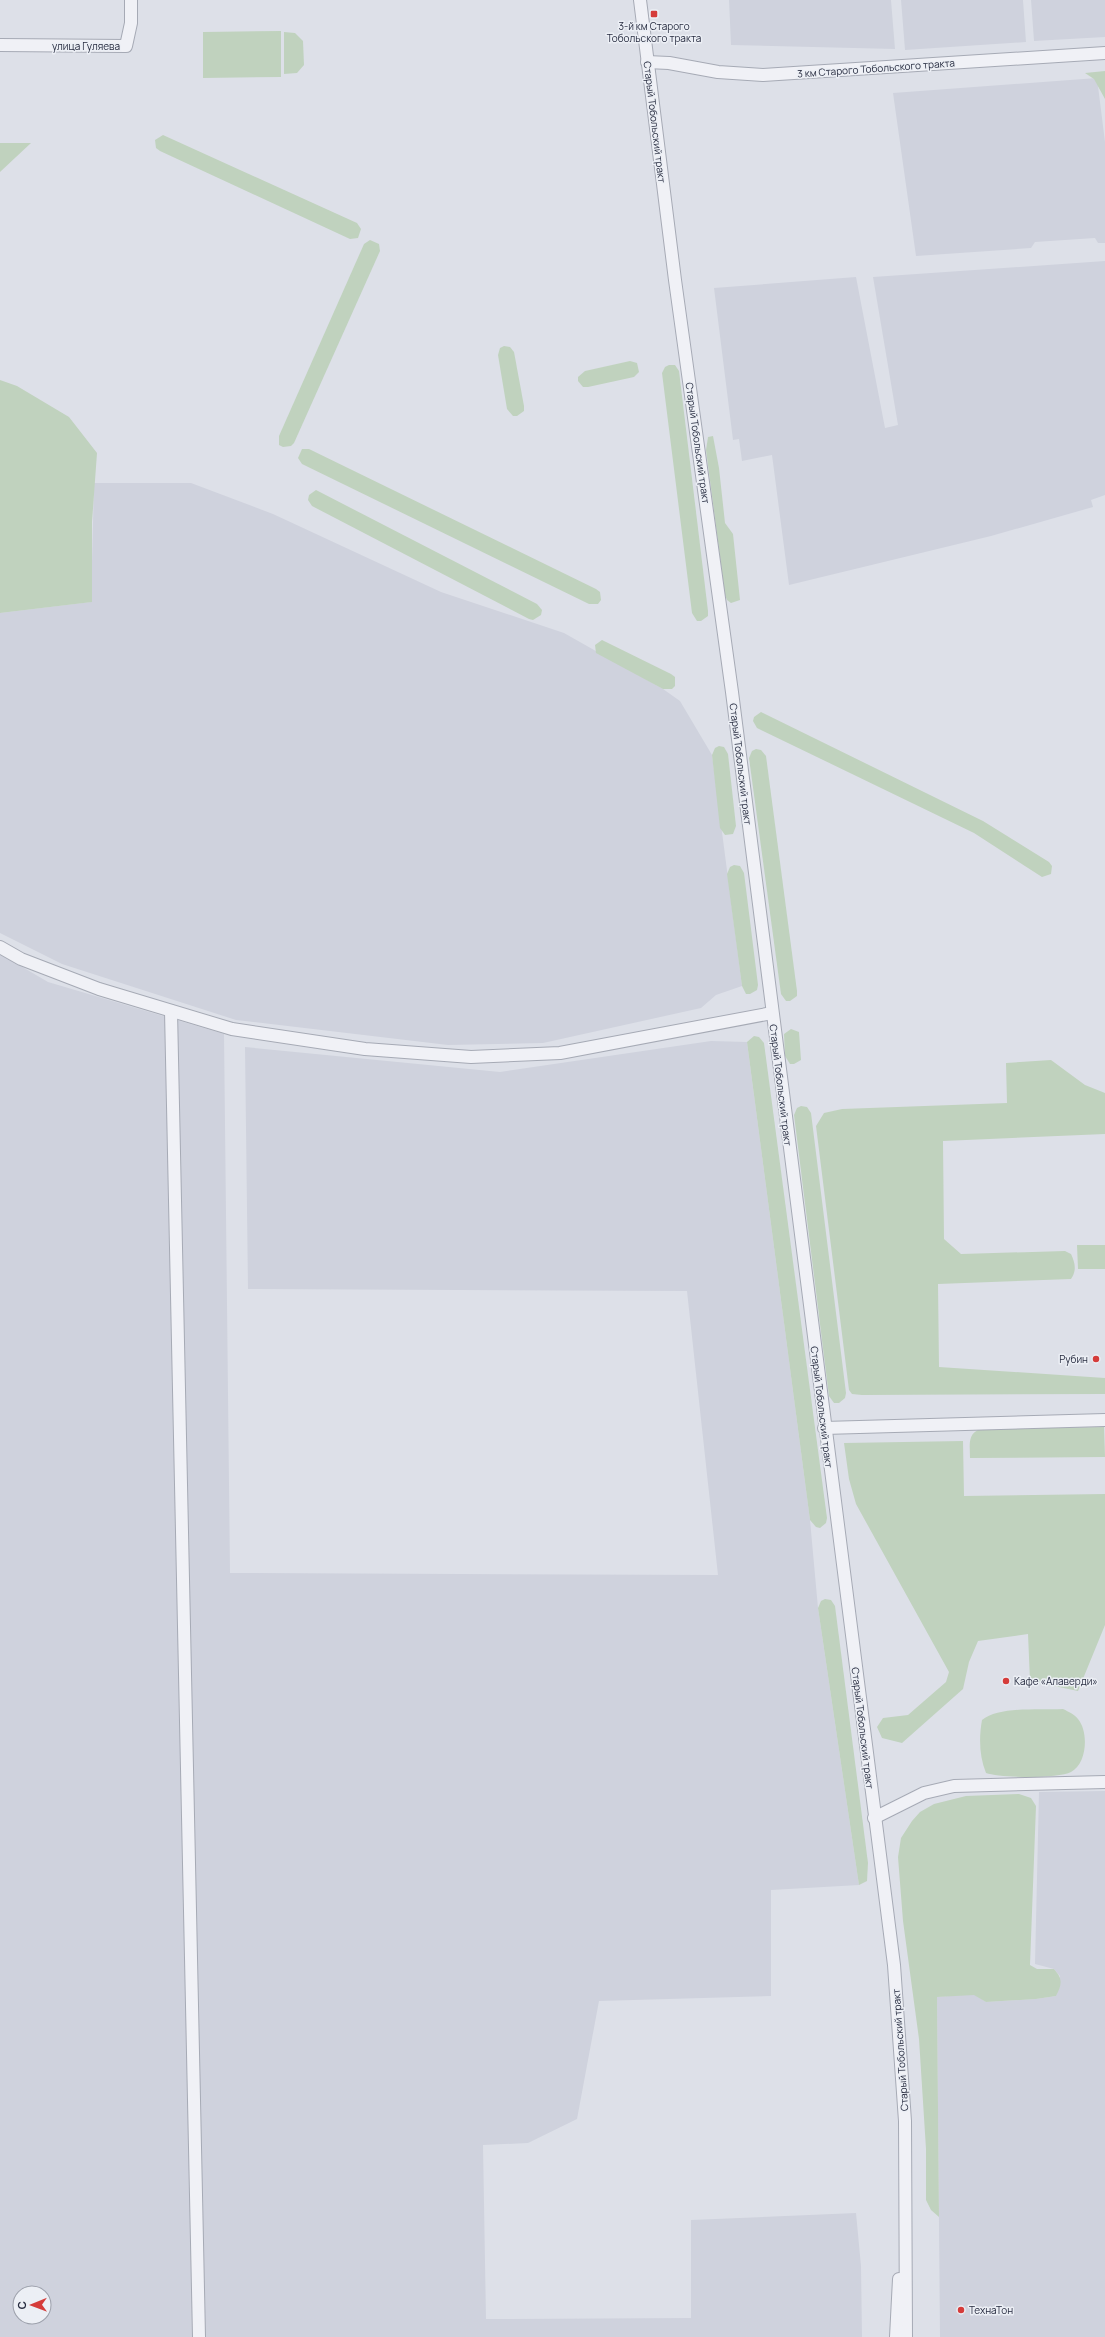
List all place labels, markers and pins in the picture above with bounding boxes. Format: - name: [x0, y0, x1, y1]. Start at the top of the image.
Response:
- marker: 3-й км Старого Тобольского тракта: [649, 9, 659, 19]
- place label: 3-й км Старого Тобольского тракта: [607, 19, 701, 45]
- place label: Рубин: [1059, 1352, 1088, 1366]
- marker: Рубин: [1091, 1354, 1101, 1364]
- place label: Кафе «Алаверди»: [1014, 1674, 1098, 1688]
- marker: Кафе «Алаверди»: [1001, 1676, 1011, 1686]
- place label: ТехнаТон: [969, 2303, 1013, 2317]
- marker: ТехнаТон: [956, 2305, 966, 2315]

